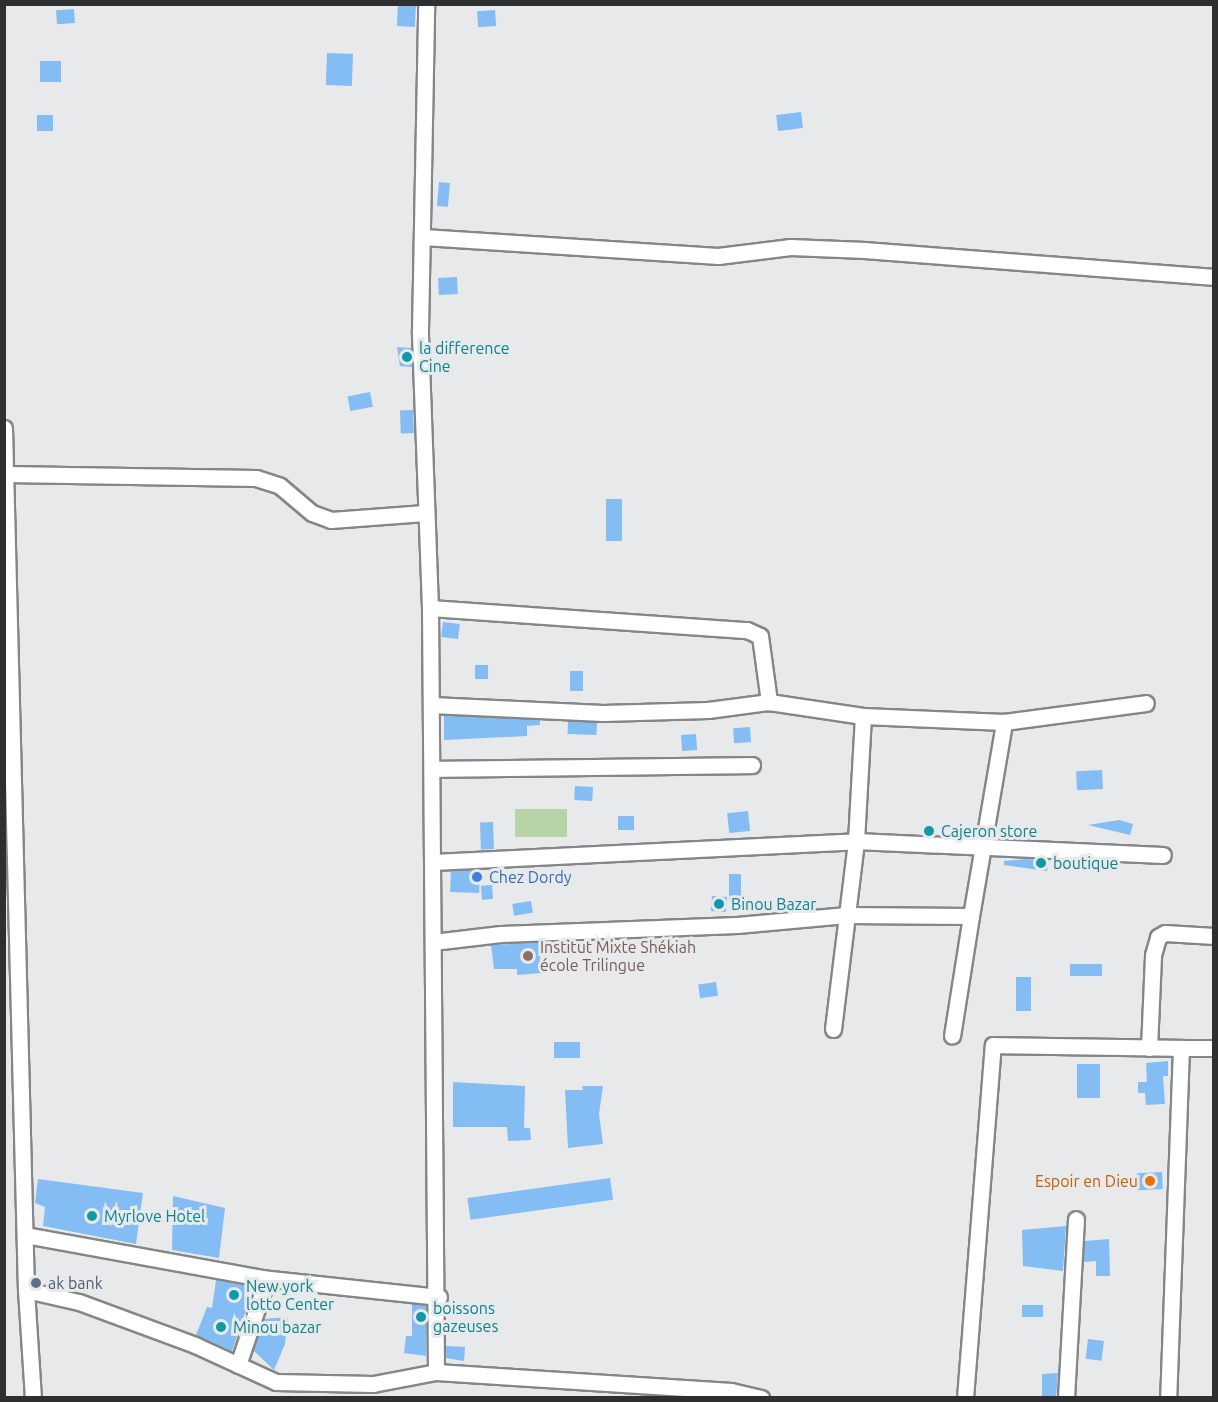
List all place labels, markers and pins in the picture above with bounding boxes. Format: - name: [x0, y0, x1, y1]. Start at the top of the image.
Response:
- place label: la difference Cine: [419, 338, 510, 376]
- marker: la difference Cine: [400, 350, 414, 364]
- place label: Cajeron store: [941, 821, 1037, 841]
- marker: Cajeron store: [922, 824, 936, 838]
- place label: boutique: [1053, 853, 1118, 873]
- marker: boutique: [1034, 856, 1048, 870]
- place label: Chez Dordy: [489, 867, 572, 887]
- marker: Chez Dordy: [470, 870, 484, 884]
- place label: Binou Bazar: [731, 894, 816, 914]
- marker: Binou Bazar: [712, 897, 726, 911]
- place label: Institut Mixte Shékiah école Trilingue: [540, 937, 696, 975]
- marker: Institut Mixte Shékiah école Trilingue: [521, 949, 535, 963]
- place label: Espoir en Dieu: [1035, 1171, 1138, 1191]
- marker: Espoir en Dieu: [1143, 1174, 1157, 1188]
- place label: Myrlove Hotel: [104, 1206, 205, 1226]
- marker: Myrlove Hotel: [85, 1209, 99, 1223]
- place label: ak bank: [48, 1273, 103, 1293]
- marker: ak bank: [29, 1276, 43, 1290]
- place label: New york lotto Center: [246, 1276, 334, 1314]
- marker: New york lotto Center: [227, 1288, 241, 1302]
- place label: boissons gazeuses: [433, 1298, 498, 1336]
- marker: boissons gazeuses: [414, 1310, 428, 1324]
- place label: Minou bazar: [233, 1317, 321, 1337]
- marker: Minou bazar: [214, 1320, 228, 1334]

